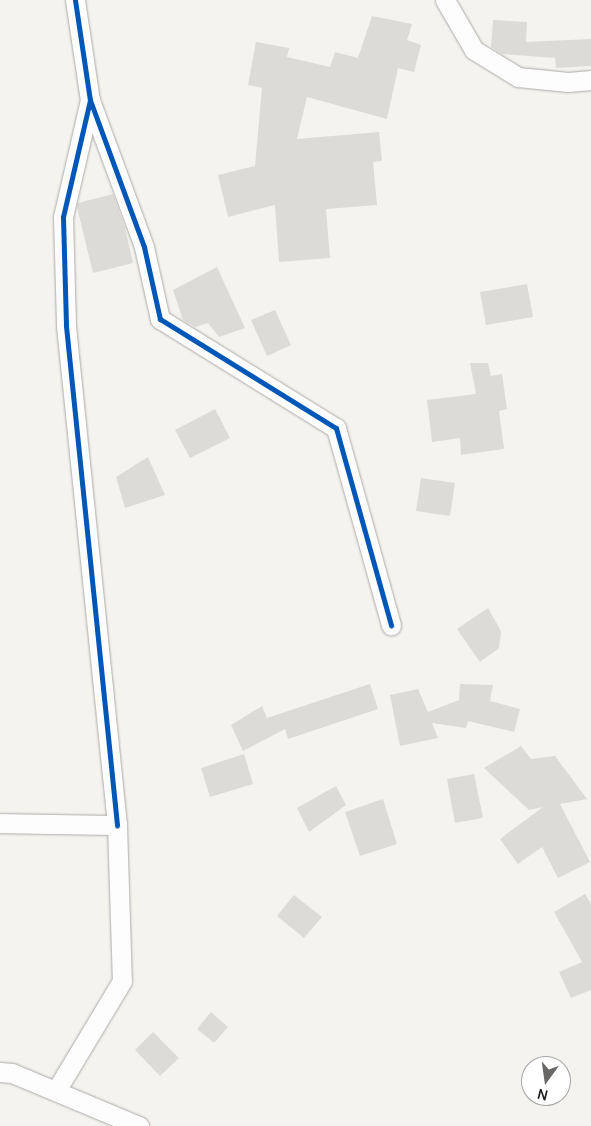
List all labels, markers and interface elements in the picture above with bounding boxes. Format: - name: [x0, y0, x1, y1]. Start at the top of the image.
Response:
- north arrow: [521, 1056, 571, 1106]
- text: N: [535, 1085, 550, 1106]

